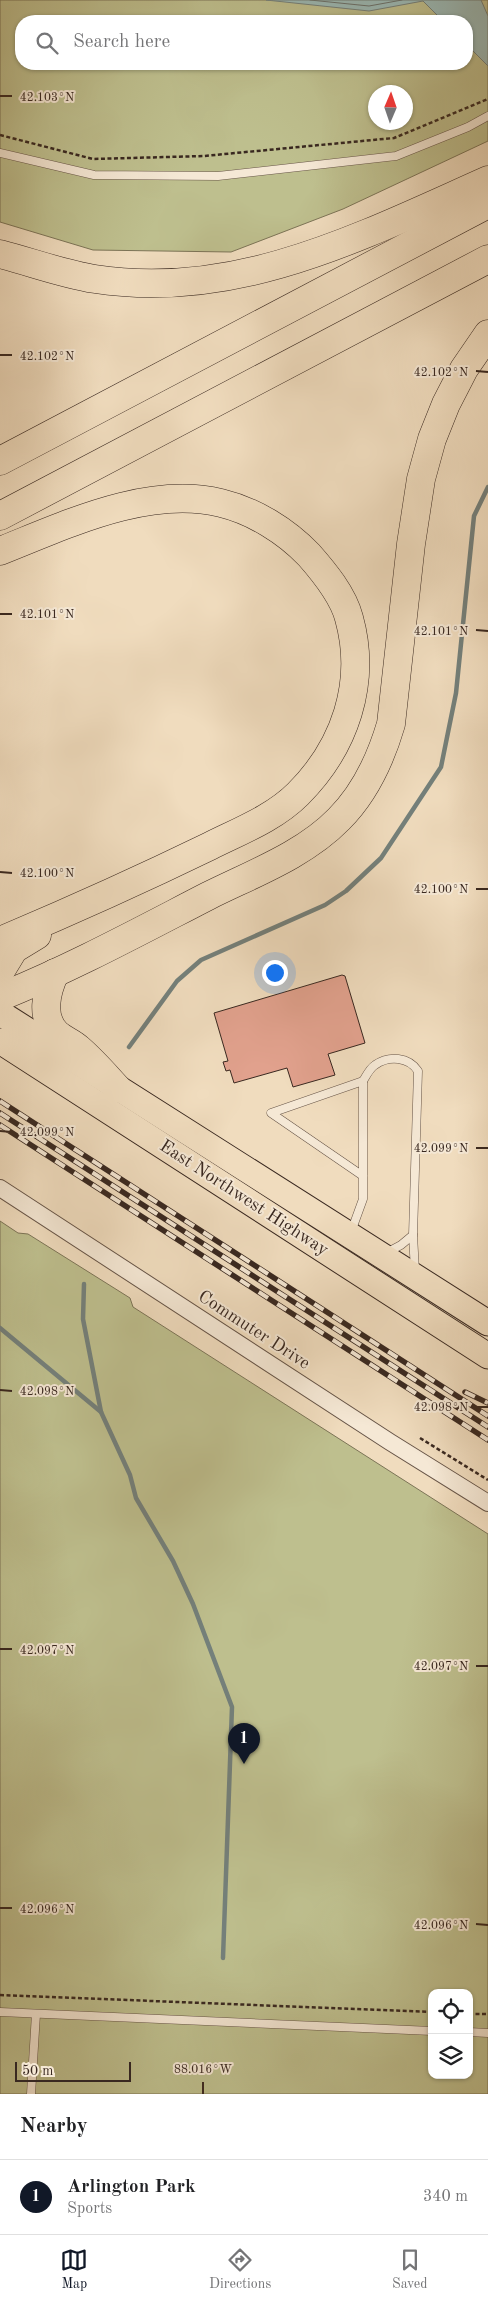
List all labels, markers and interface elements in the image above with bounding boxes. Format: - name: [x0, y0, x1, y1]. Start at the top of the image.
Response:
- search box: [15, 15, 473, 70]
- icon: search: [33, 29, 61, 57]
- text: Search here: [73, 33, 170, 52]
- north arrow: [368, 85, 413, 130]
- text: 42.103°N: [20, 92, 74, 104]
- text: 42.102°N: [20, 351, 74, 363]
- text: 42.102°N: [414, 367, 468, 379]
- text: 42.101°N: [20, 609, 74, 621]
- text: 42.101°N: [414, 626, 468, 638]
- text: 42.100°N: [20, 868, 74, 880]
- text: 42.100°N: [414, 884, 468, 896]
- your location: [262, 960, 288, 986]
- text: 42.099°N: [20, 1127, 74, 1139]
- street label: East Northwest Highway: [156, 1137, 332, 1260]
- text: 42.099°N: [414, 1143, 468, 1155]
- street label: Commuter Drive: [195, 1287, 313, 1373]
- text: 42.098°N: [20, 1386, 74, 1398]
- text: 42.098°N: [414, 1402, 468, 1414]
- text: 42.097°N: [20, 1645, 74, 1657]
- text: 42.097°N: [414, 1661, 468, 1673]
- pin: 1: [228, 1723, 260, 1764]
- text: 42.096°N: [20, 1904, 74, 1916]
- text: 42.096°N: [414, 1920, 468, 1932]
- map controls: [428, 1989, 473, 2079]
- button: locate: [428, 1989, 473, 2034]
- button: layers: [428, 2034, 473, 2079]
- scale bar: [15, 2059, 131, 2082]
- text: 50 m: [22, 2064, 53, 2078]
- text: 88.016°W: [174, 2064, 232, 2076]
- text: Nearby: [20, 2116, 88, 2137]
- text: Arlington Park: [67, 2178, 196, 2197]
- text: 1: [31, 2189, 41, 2205]
- text: 340 m: [423, 2189, 468, 2205]
- text: Sports: [67, 2201, 112, 2217]
- tab: Map: [60, 2246, 88, 2293]
- tab: Directions: [209, 2246, 271, 2293]
- tab: Saved: [392, 2246, 428, 2293]

